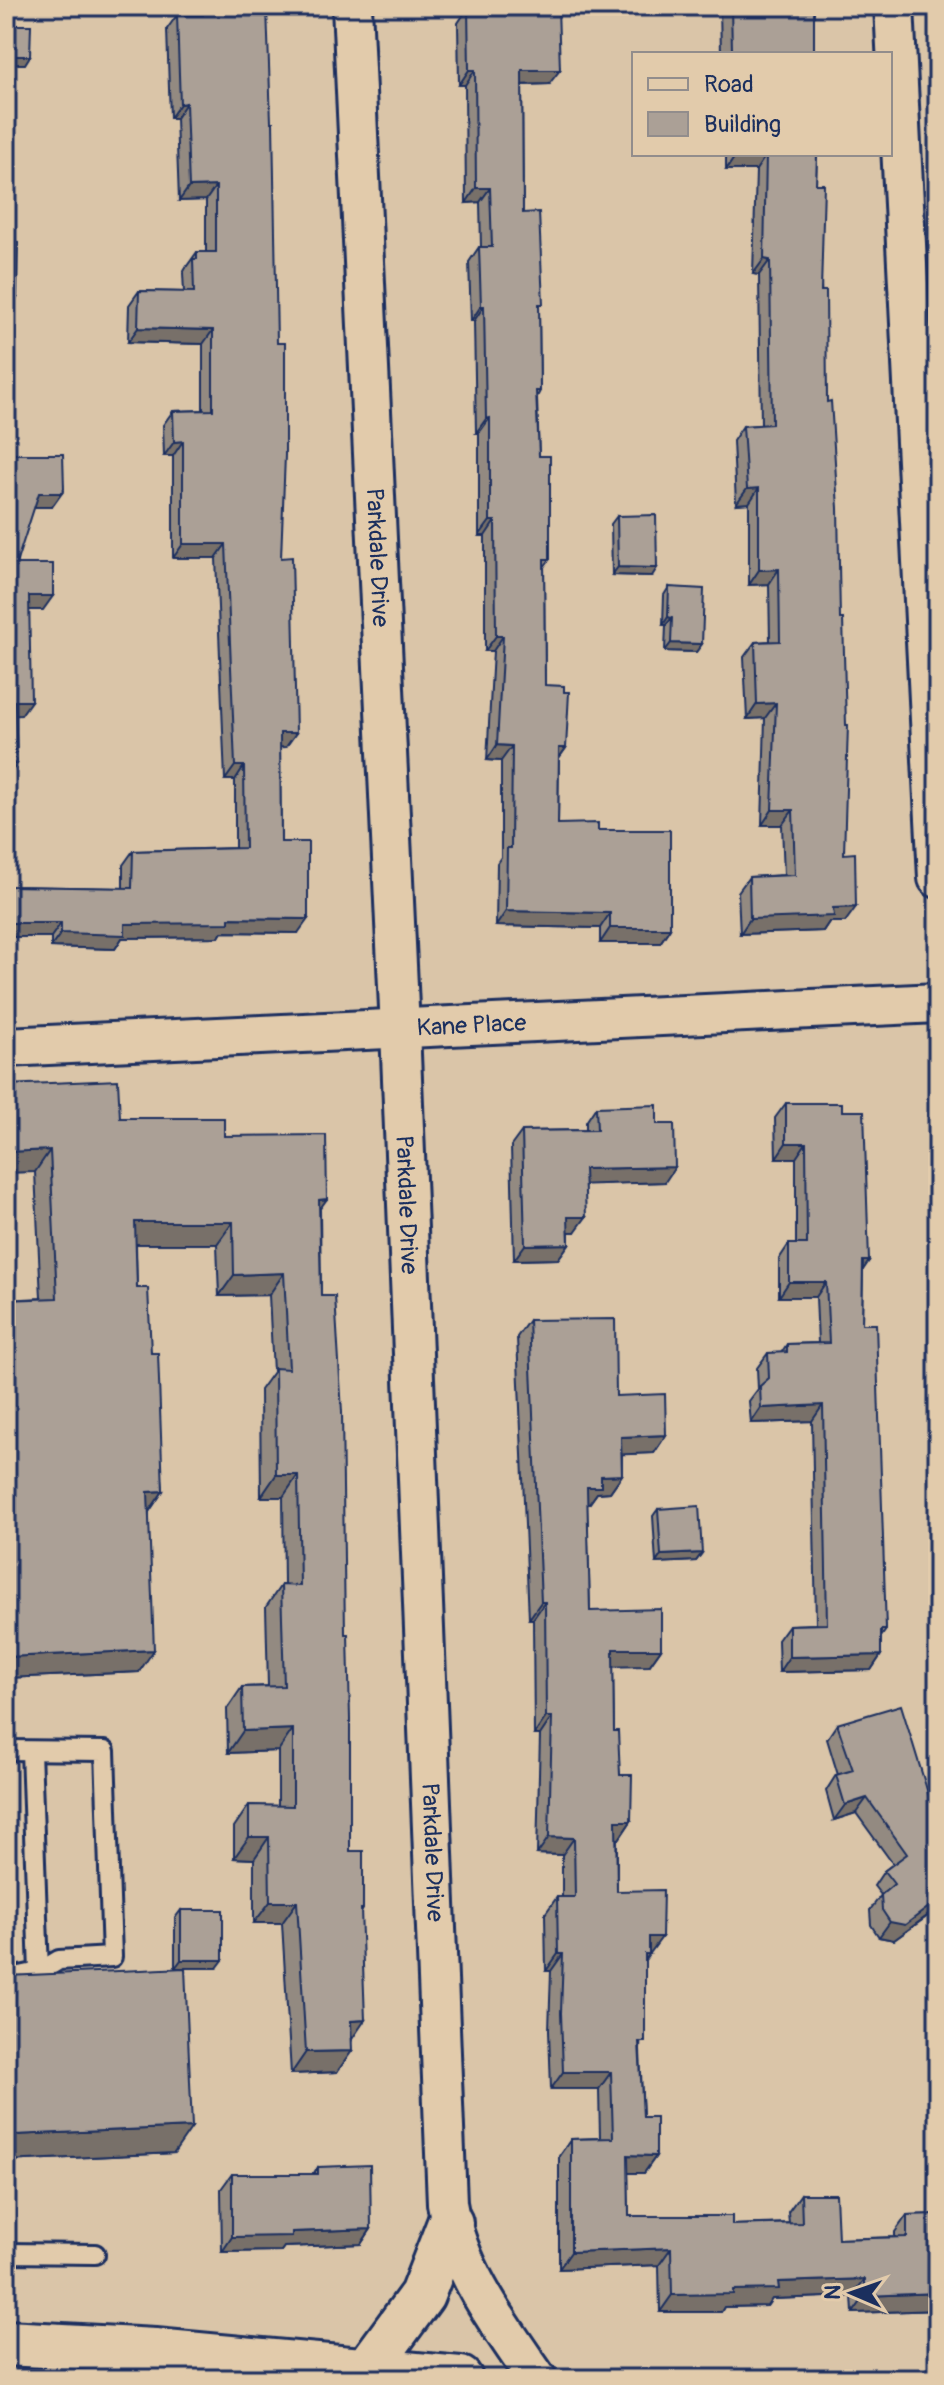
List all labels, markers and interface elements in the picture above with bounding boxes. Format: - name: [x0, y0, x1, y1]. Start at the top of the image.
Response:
- legend: [632, 52, 892, 156]
- text: Road: [704, 70, 754, 99]
- text: Building: [704, 110, 781, 139]
- street label: Parkdale Drive: [360, 487, 395, 628]
- street label: Kane Place: [416, 1008, 527, 1043]
- street label: Parkdale Drive: [389, 1135, 424, 1275]
- street label: Parkdale Drive: [415, 1782, 450, 1922]
- north arrow: [812, 2253, 892, 2333]
- text: N: [819, 2284, 847, 2300]

